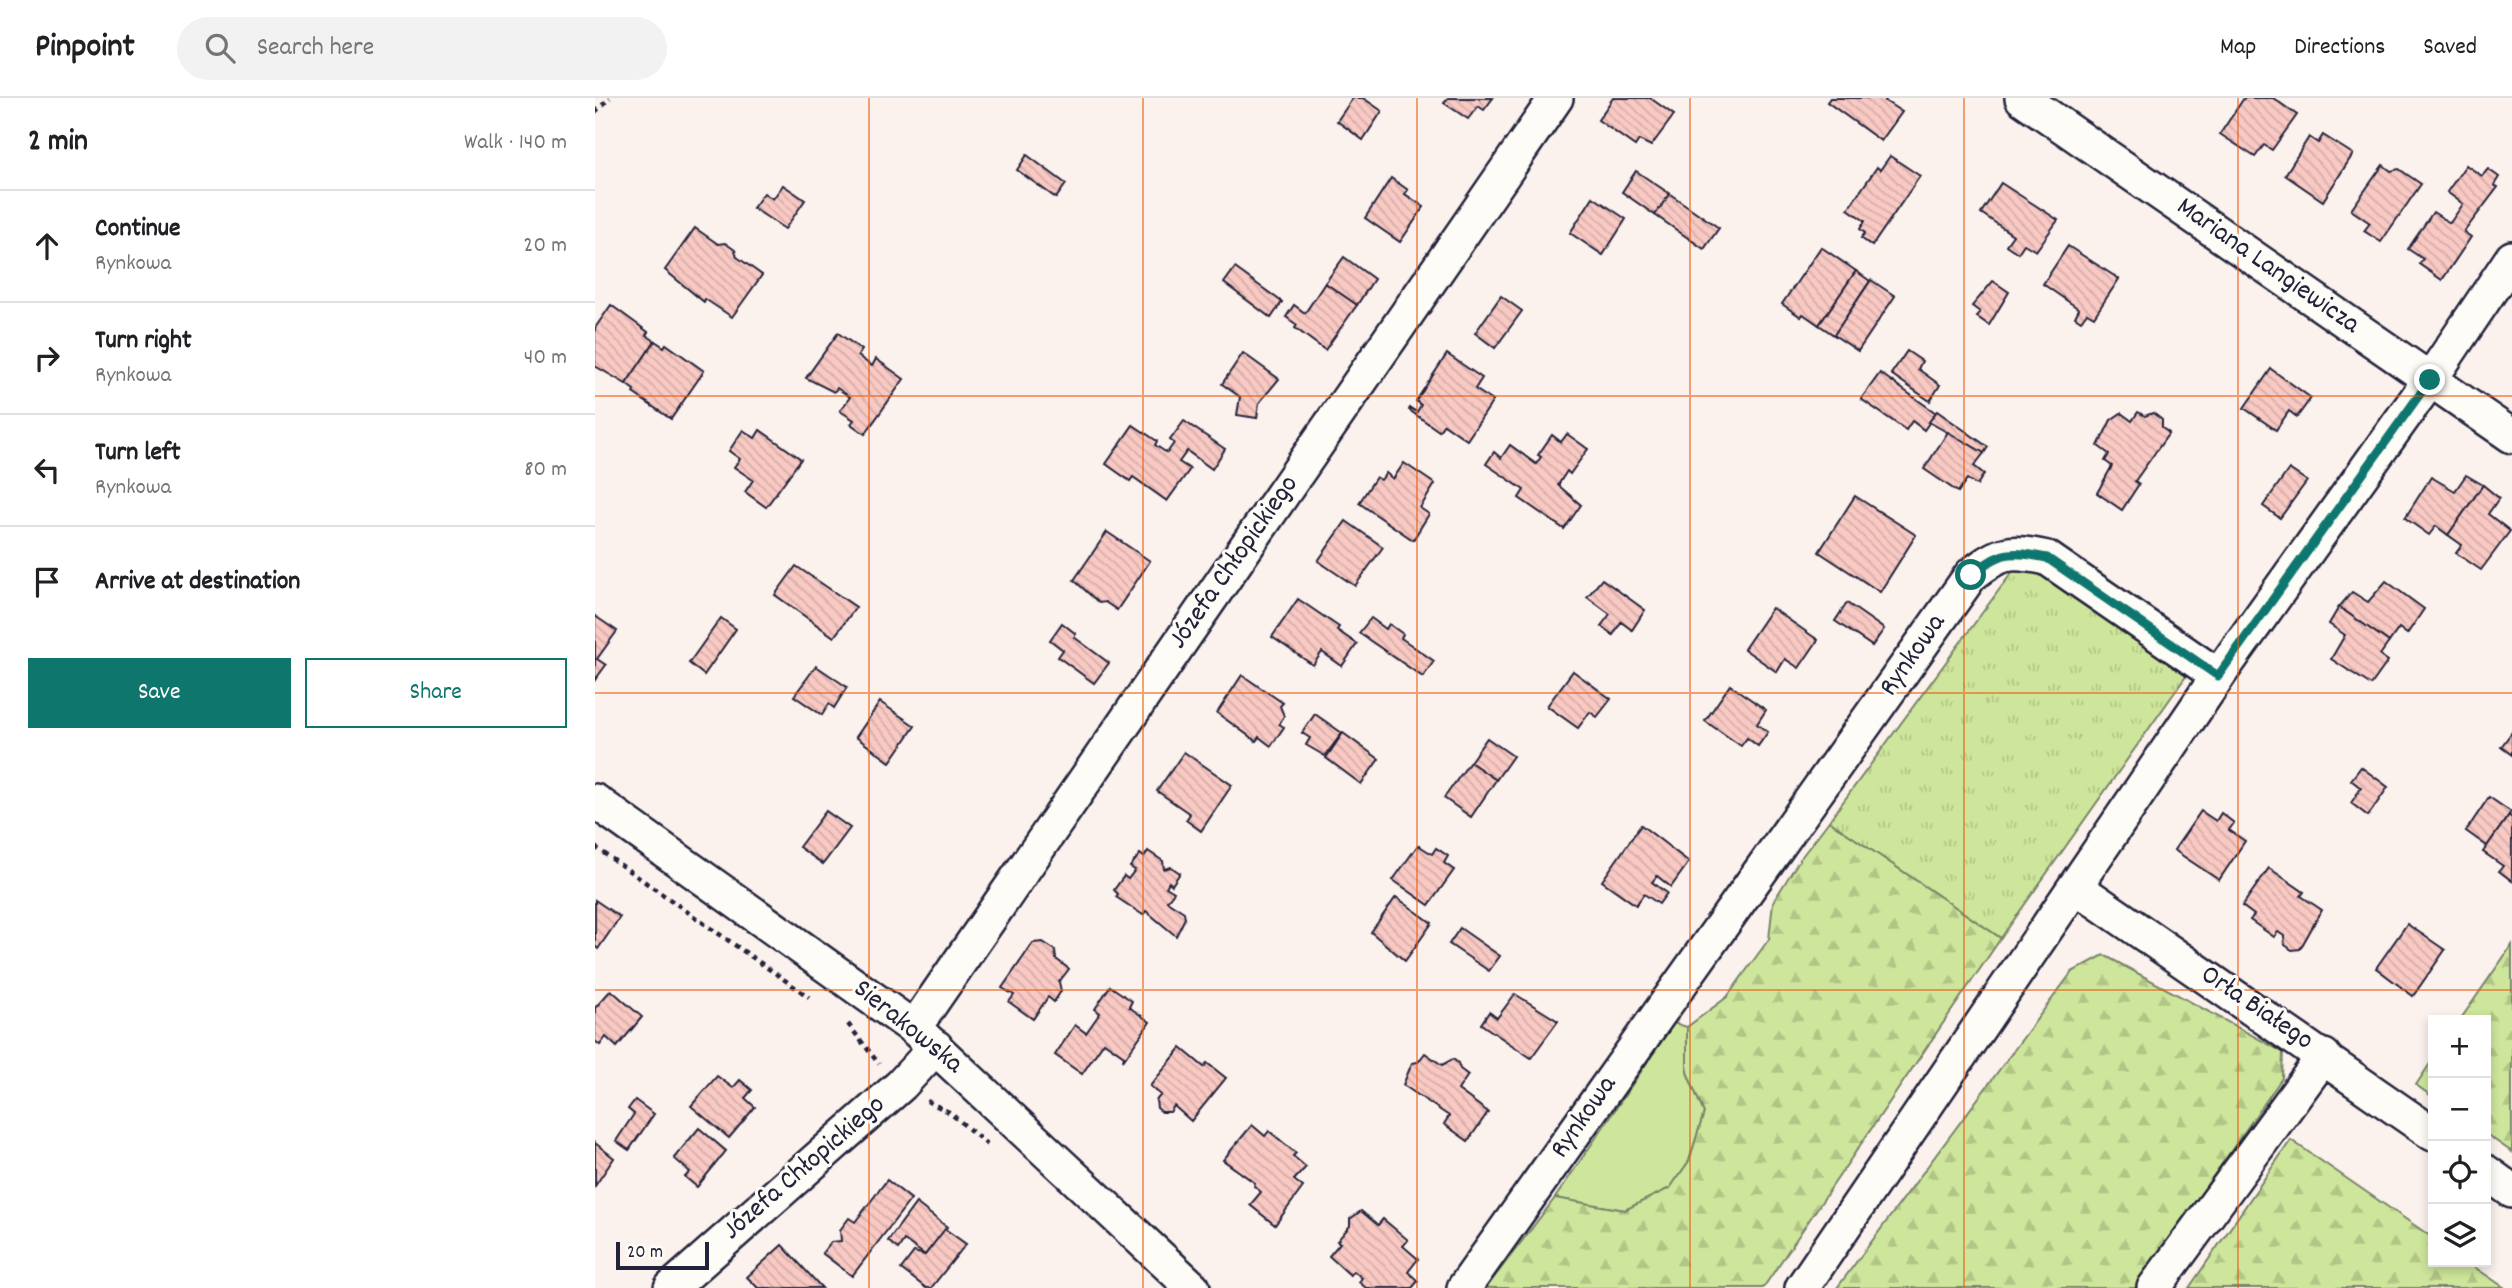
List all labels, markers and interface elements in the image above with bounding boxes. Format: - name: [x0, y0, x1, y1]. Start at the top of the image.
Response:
- search box: [177, 17, 667, 80]
- text: Pinpoint: [35, 25, 135, 72]
- icon: search: [201, 29, 239, 67]
- text: Search here: [257, 30, 374, 67]
- text: Map: [2220, 31, 2256, 65]
- text: Directions: [2294, 31, 2385, 65]
- text: Saved: [2423, 31, 2477, 65]
- text: 2 min: [28, 122, 88, 165]
- text: Walk · 140 m: [464, 127, 567, 160]
- street label: Mariana Langiewicza: [2167, 189, 2368, 346]
- text: Continue: [95, 211, 180, 248]
- icon: ahead: [28, 227, 66, 265]
- text: 20 m: [523, 230, 567, 263]
- text: Rynkowa: [95, 248, 171, 281]
- text: Turn right: [95, 323, 192, 360]
- icon: right: [28, 339, 66, 377]
- text: 40 m: [524, 342, 567, 375]
- text: Rynkowa: [95, 360, 171, 393]
- route end: [2414, 364, 2445, 395]
- text: Turn left: [95, 435, 181, 472]
- icon: left: [28, 451, 66, 489]
- text: 80 m: [524, 454, 567, 487]
- street label: Józefa Chłopickiego: [1160, 468, 1310, 658]
- text: Rynkowa: [95, 472, 171, 505]
- route start: [1955, 559, 1986, 590]
- icon: arrive: [28, 563, 66, 601]
- text: Arrive at destination: [95, 564, 300, 601]
- street label: Rynkowa: [1871, 606, 1958, 706]
- button: Save: [28, 658, 291, 728]
- button: Share: [305, 658, 567, 728]
- street label: Orła Białego: [2191, 956, 2321, 1062]
- street label: Sierakowska: [843, 971, 971, 1086]
- map controls: [2428, 1015, 2491, 1267]
- button: +: [2428, 1015, 2491, 1078]
- street label: Rynkowa: [1542, 1068, 1629, 1168]
- button: −: [2428, 1078, 2491, 1141]
- street label: Józefa Chłopickiego: [715, 1087, 895, 1251]
- button: locate: [2428, 1141, 2491, 1204]
- button: layers: [2428, 1204, 2491, 1267]
- scale bar: [616, 1239, 709, 1271]
- text: 20 m: [627, 1240, 663, 1267]

